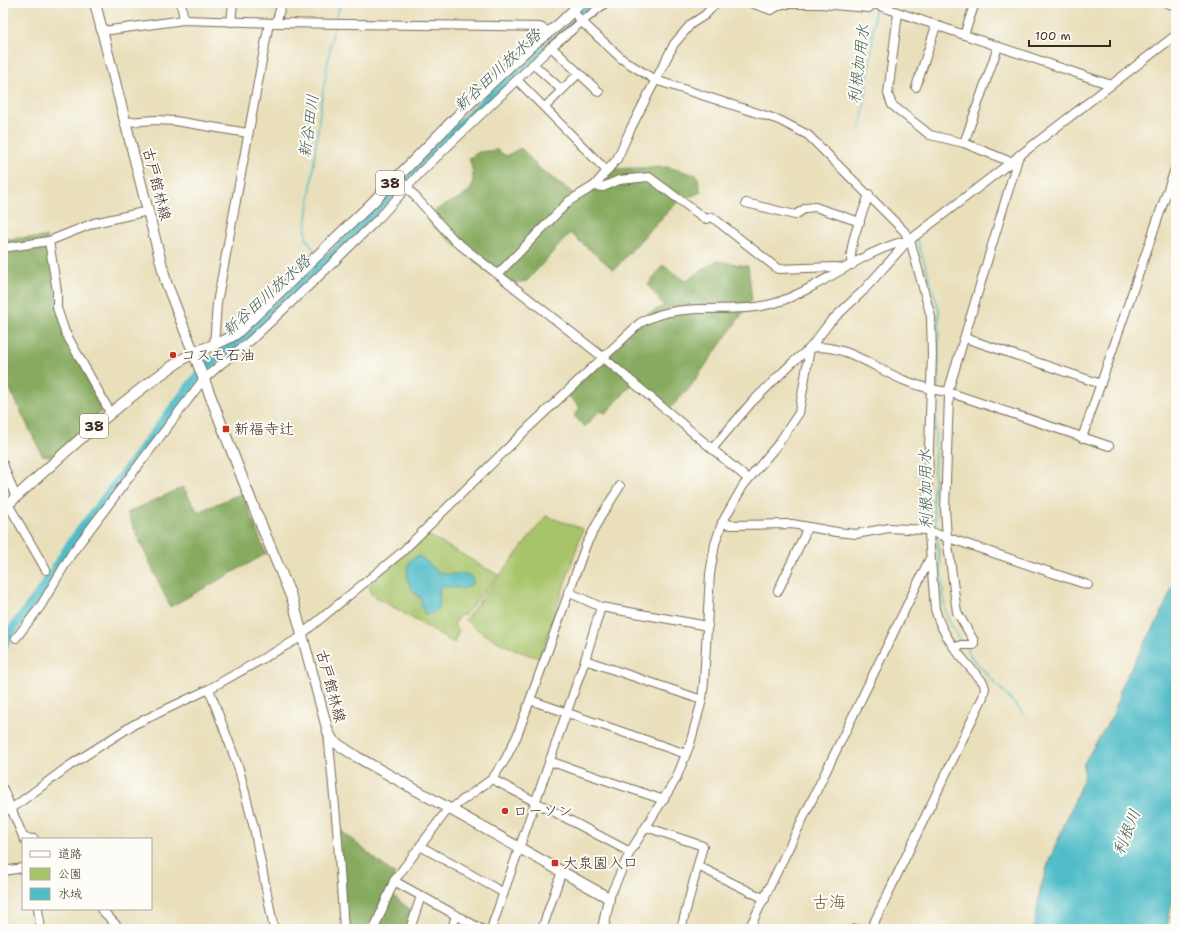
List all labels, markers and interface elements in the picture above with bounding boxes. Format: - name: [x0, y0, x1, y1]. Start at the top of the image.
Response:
- scale bar: [1029, 22, 1110, 48]
- water label: 利根加用水: [843, 23, 874, 105]
- water label: 新谷田川放水路: [449, 24, 546, 116]
- text: 100 m: [1035, 28, 1071, 44]
- water label: 新谷田川: [294, 93, 323, 159]
- street label: 古戸館林線: [138, 145, 176, 223]
- road number: 38: [376, 171, 404, 195]
- water label: 新谷田川放水路: [218, 249, 316, 341]
- place label: コスモ石油: [181, 345, 255, 365]
- marker: コスモ石油: [168, 350, 178, 360]
- road number: 38: [80, 414, 108, 438]
- place label: 新福寺辻: [234, 419, 294, 439]
- marker: 新福寺辻: [221, 424, 231, 434]
- water label: 利根加用水: [914, 449, 937, 529]
- street label: 古戸館林線: [312, 647, 350, 725]
- place label: ローソン: [513, 801, 573, 821]
- marker: ローソン: [500, 806, 510, 816]
- water label: 利根川: [1108, 806, 1145, 858]
- legend: [22, 838, 152, 910]
- text: 道路: [58, 846, 82, 862]
- place label: 大泉園入口: [563, 853, 638, 873]
- marker: 大泉園入口: [550, 858, 560, 868]
- text: 公園: [58, 866, 82, 882]
- text: 水域: [58, 886, 82, 902]
- district label: 古海: [812, 891, 846, 913]

